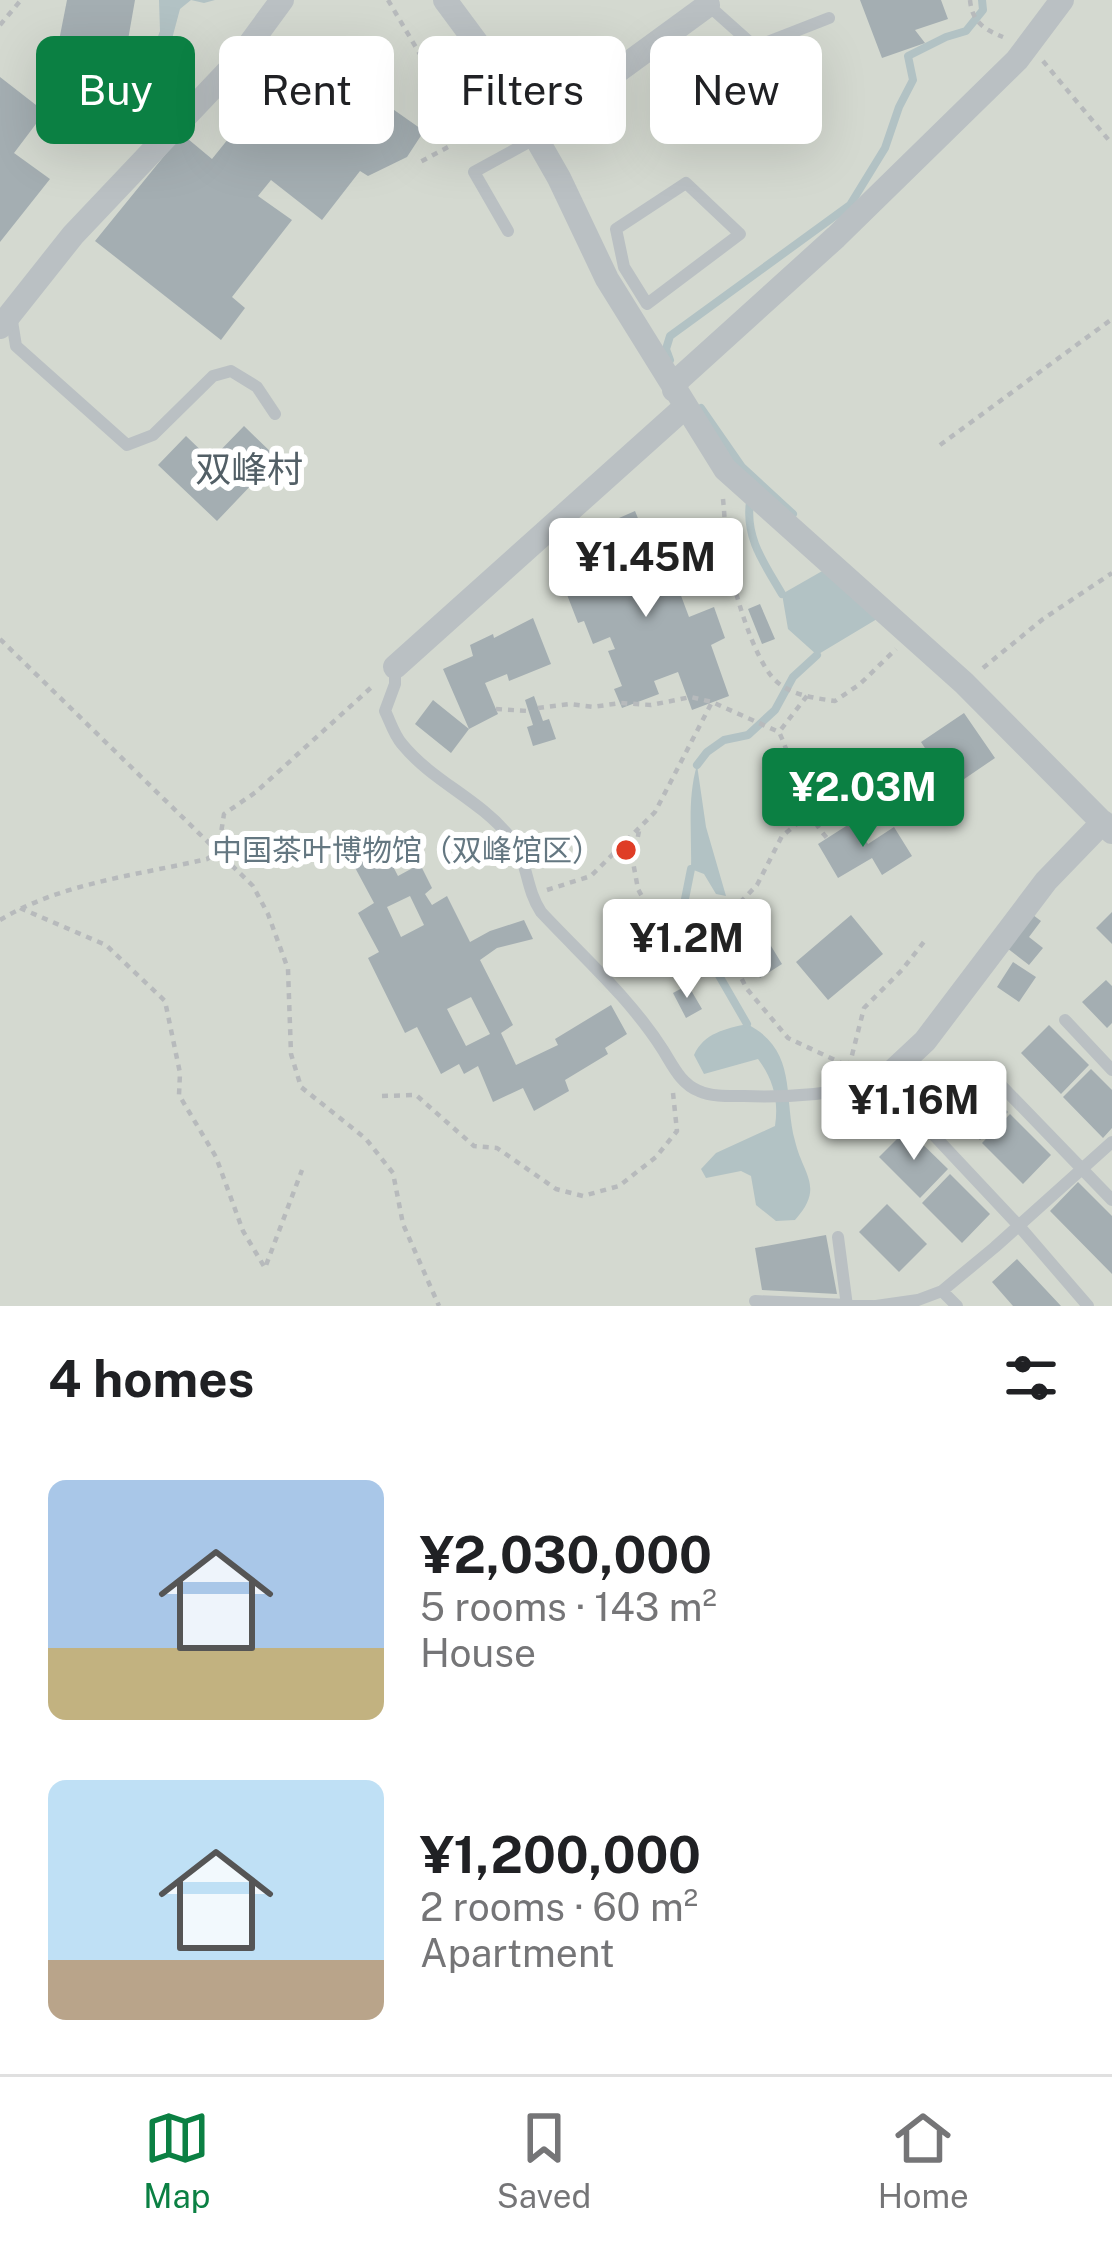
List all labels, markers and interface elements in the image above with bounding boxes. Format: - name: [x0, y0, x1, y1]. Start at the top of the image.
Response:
- chip: Buy: [36, 36, 195, 144]
- chip: Rent: [219, 36, 394, 144]
- chip: Filters: [418, 36, 626, 144]
- chip: New: [650, 36, 822, 144]
- district label: 双峰村: [195, 448, 303, 490]
- pin: ¥1.45M: [548, 518, 744, 620]
- text: ¥1.45M: [576, 534, 716, 580]
- pin: ¥2.03M: [765, 748, 961, 850]
- text: ¥2.03M: [789, 764, 937, 810]
- place label: 中国茶叶博物馆（双峰馆区）: [212, 832, 602, 868]
- marker: 中国茶叶博物馆（双峰馆区）: [613, 837, 639, 863]
- pin: ¥1.2M: [603, 899, 771, 1001]
- text: ¥1.2M: [630, 915, 744, 961]
- pin: ¥1.16M: [816, 1061, 1012, 1163]
- text: ¥1.16M: [848, 1077, 980, 1123]
- icon: filters: [998, 1345, 1064, 1411]
- text: 4 homes: [48, 1349, 254, 1408]
- text: ¥2,030,000: [420, 1525, 712, 1584]
- icon: home: [144, 1528, 288, 1672]
- text: 5 rooms · 143 m²: [420, 1584, 717, 1630]
- text: House: [420, 1630, 536, 1676]
- text: ¥1,200,000: [420, 1825, 701, 1884]
- icon: home: [144, 1828, 288, 1972]
- text: 2 rooms · 60 m²: [420, 1884, 698, 1930]
- text: Apartment: [420, 1930, 615, 1976]
- tab: Map: [143, 2105, 210, 2215]
- tab: Saved: [497, 2105, 591, 2215]
- tab: Home: [878, 2105, 969, 2215]

